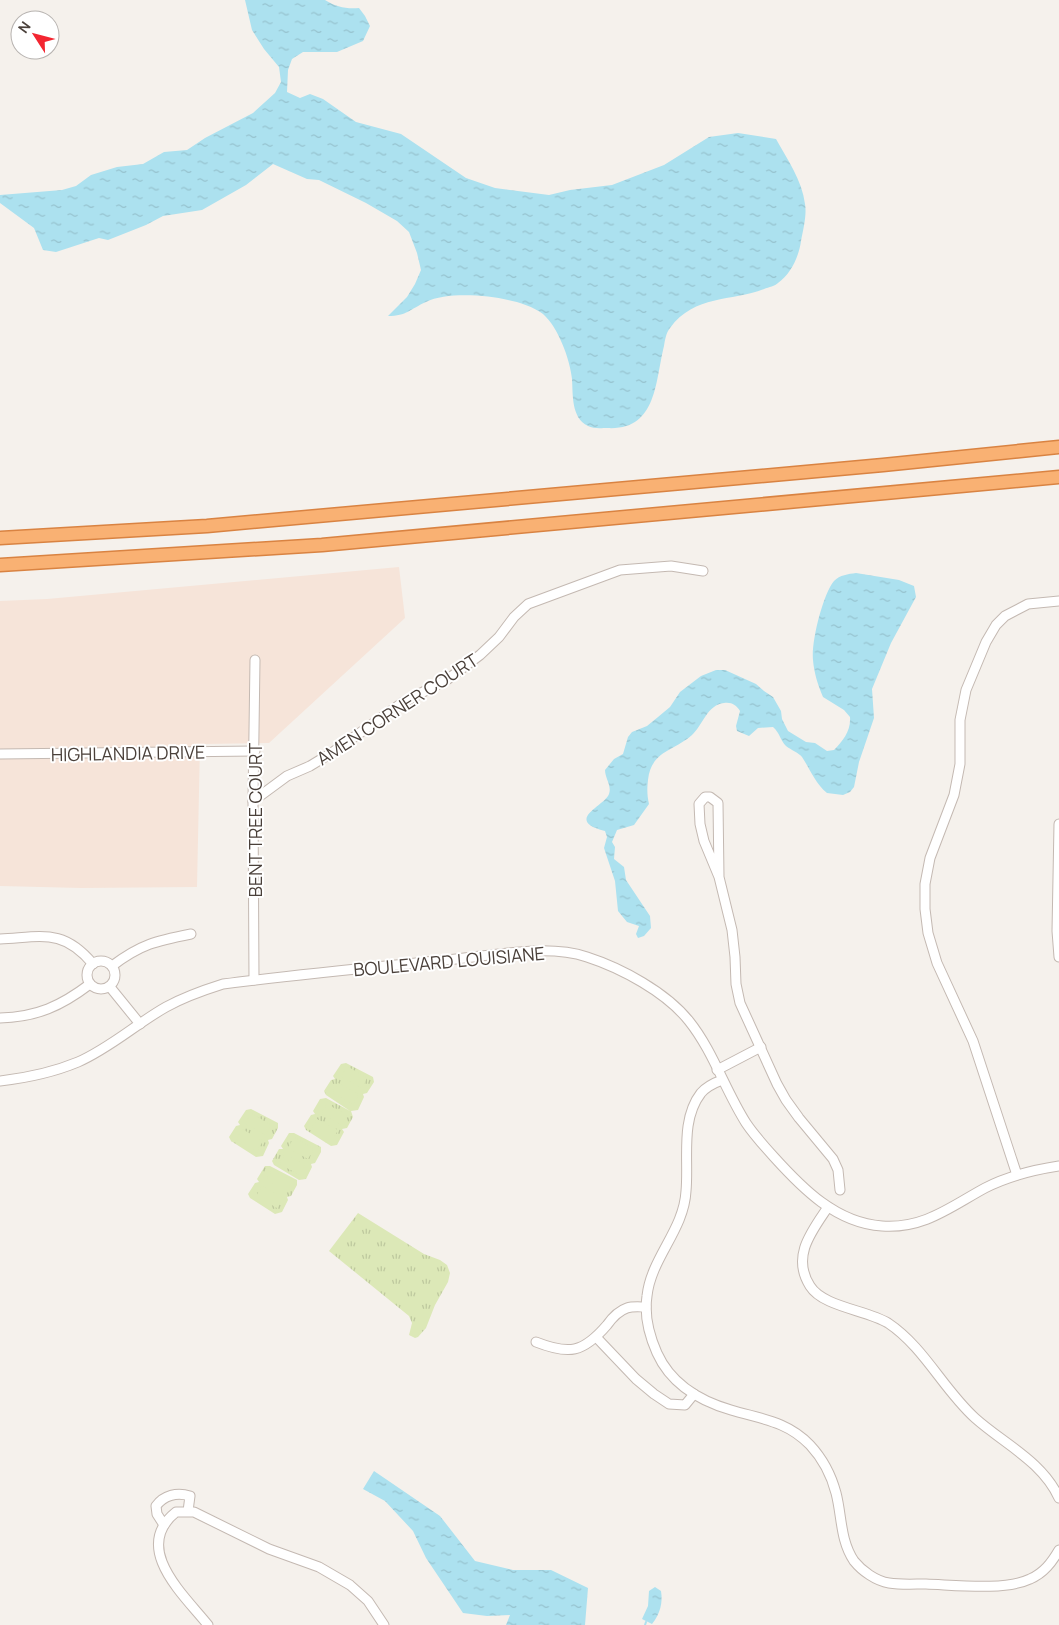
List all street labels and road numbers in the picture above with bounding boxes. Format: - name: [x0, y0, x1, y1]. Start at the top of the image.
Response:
- street label: AMEN CORNER COURT: [312, 648, 483, 770]
- street label: HIGHLANDIA DRIVE: [51, 740, 205, 766]
- street label: BENT TREE COURT: [243, 743, 267, 897]
- street label: BOULEVARD LOUISIANE: [352, 941, 546, 981]

